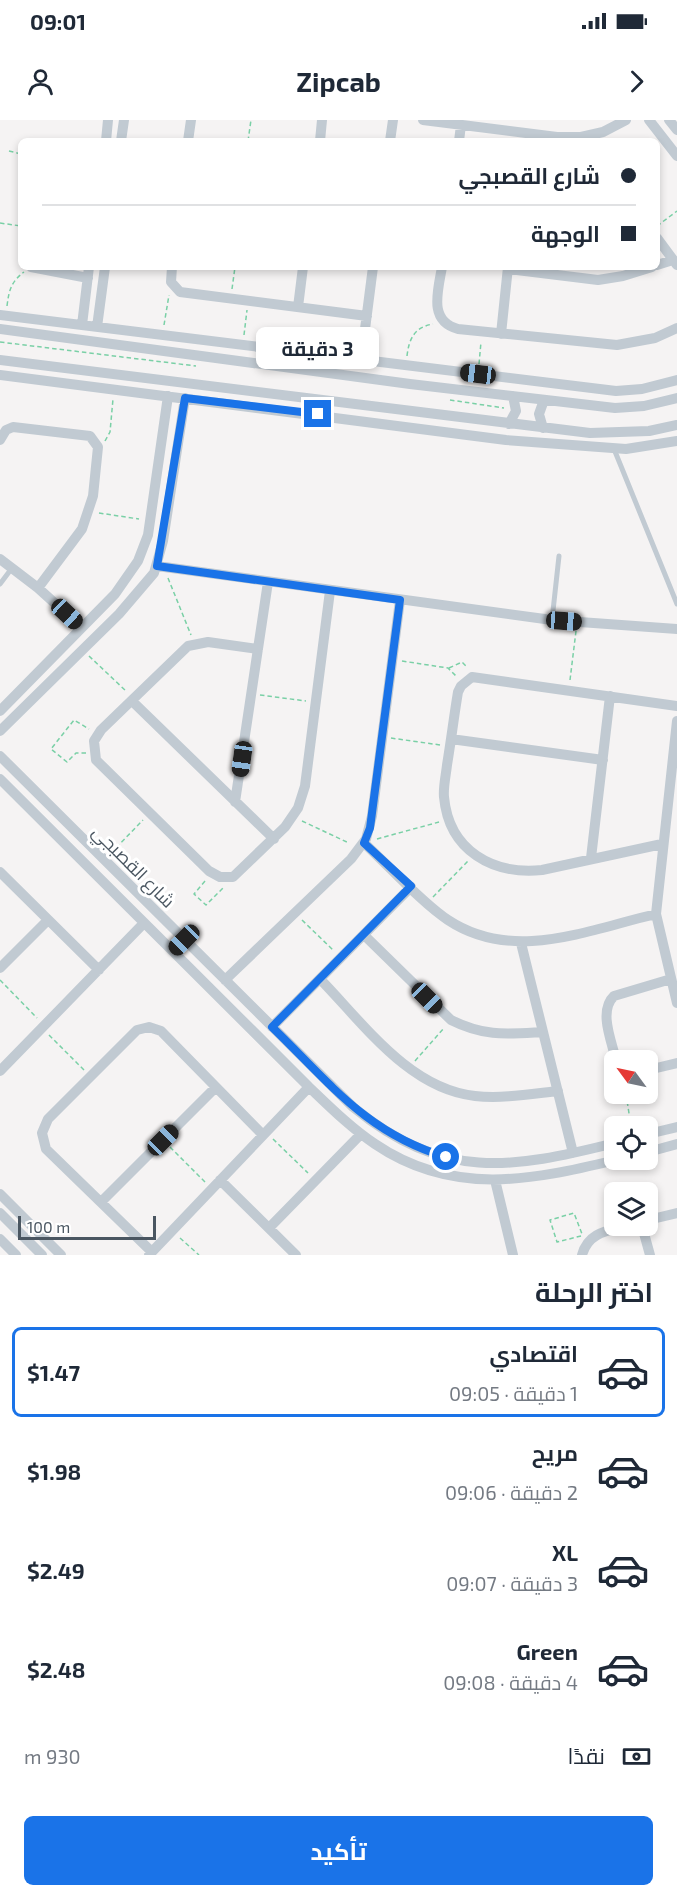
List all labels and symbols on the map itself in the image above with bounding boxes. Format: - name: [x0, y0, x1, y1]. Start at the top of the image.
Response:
- callout: 3 دقيقة: [256, 327, 380, 369]
- car: [459, 363, 497, 385]
- route end: [304, 400, 331, 427]
- car: [48, 595, 86, 633]
- car: [545, 611, 583, 631]
- car: [231, 740, 253, 778]
- street label: شارع القصبجي: [85, 820, 180, 915]
- car: [165, 921, 203, 959]
- car: [408, 979, 446, 1017]
- north arrow: [604, 1050, 658, 1104]
- car: [144, 1121, 182, 1159]
- route start: [432, 1143, 459, 1170]
- scale bar: [18, 1213, 156, 1240]

